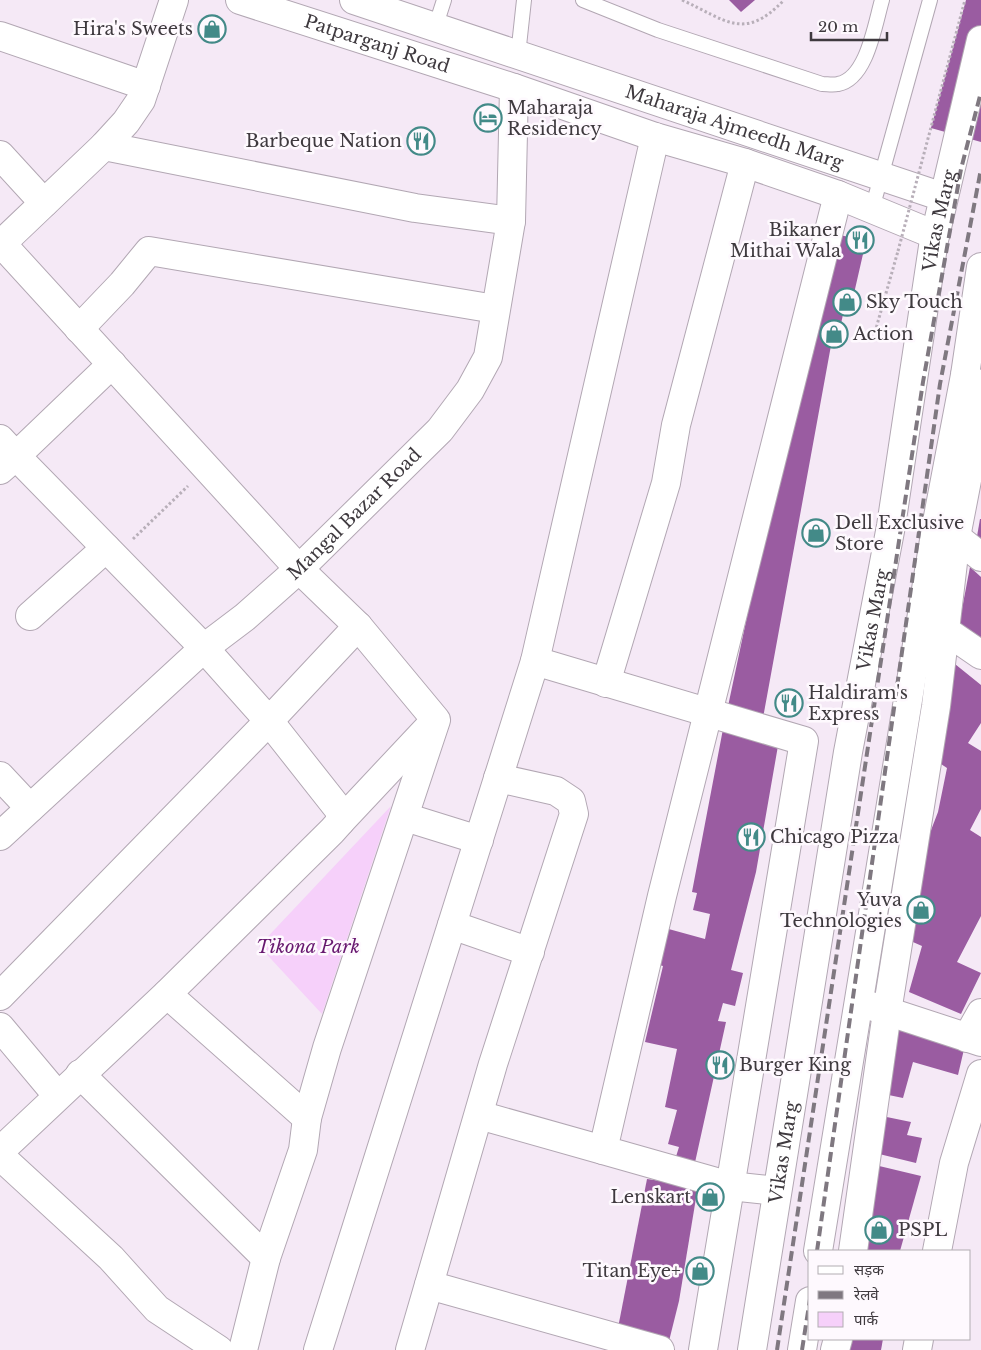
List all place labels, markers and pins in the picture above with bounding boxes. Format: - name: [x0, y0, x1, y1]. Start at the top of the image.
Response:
- shop icon: Hira's Sweets: [197, 14, 227, 44]
- place label: Hira's Sweets: [73, 18, 193, 40]
- place label: Maharaja Residency: [507, 97, 602, 140]
- hotel icon: Maharaja Residency: [473, 103, 503, 133]
- restaurant icon: Barbeque Nation: [406, 126, 436, 156]
- place label: Barbeque Nation: [246, 130, 402, 152]
- place label: Bikaner Mithai Wala: [730, 219, 841, 262]
- restaurant icon: Bikaner Mithai Wala: [845, 225, 875, 255]
- shop icon: Sky Touch: [832, 287, 862, 317]
- place label: Sky Touch: [866, 291, 963, 313]
- shop icon: Action: [819, 319, 849, 349]
- place label: Action: [852, 323, 913, 345]
- place label: Dell Exclusive Store: [835, 512, 964, 555]
- shop icon: Dell Exclusive Store: [801, 518, 831, 548]
- place label: Haldiram's Express: [808, 682, 908, 725]
- restaurant icon: Haldiram's Express: [774, 688, 804, 718]
- restaurant icon: Chicago Pizza: [736, 822, 766, 852]
- place label: Chicago Pizza: [770, 826, 899, 848]
- place label: Yuva Technologies: [780, 889, 902, 932]
- shop icon: Yuva Technologies: [906, 895, 936, 925]
- restaurant icon: Burger King: [705, 1050, 735, 1080]
- place label: Burger King: [739, 1054, 851, 1076]
- shop icon: Lenskart: [695, 1182, 725, 1212]
- place label: Lenskart: [611, 1186, 691, 1208]
- shop icon: PSPL: [864, 1215, 894, 1245]
- place label: PSPL: [898, 1219, 947, 1241]
- shop icon: Titan Eye+: [685, 1256, 715, 1286]
- place label: Titan Eye+: [583, 1260, 681, 1282]

